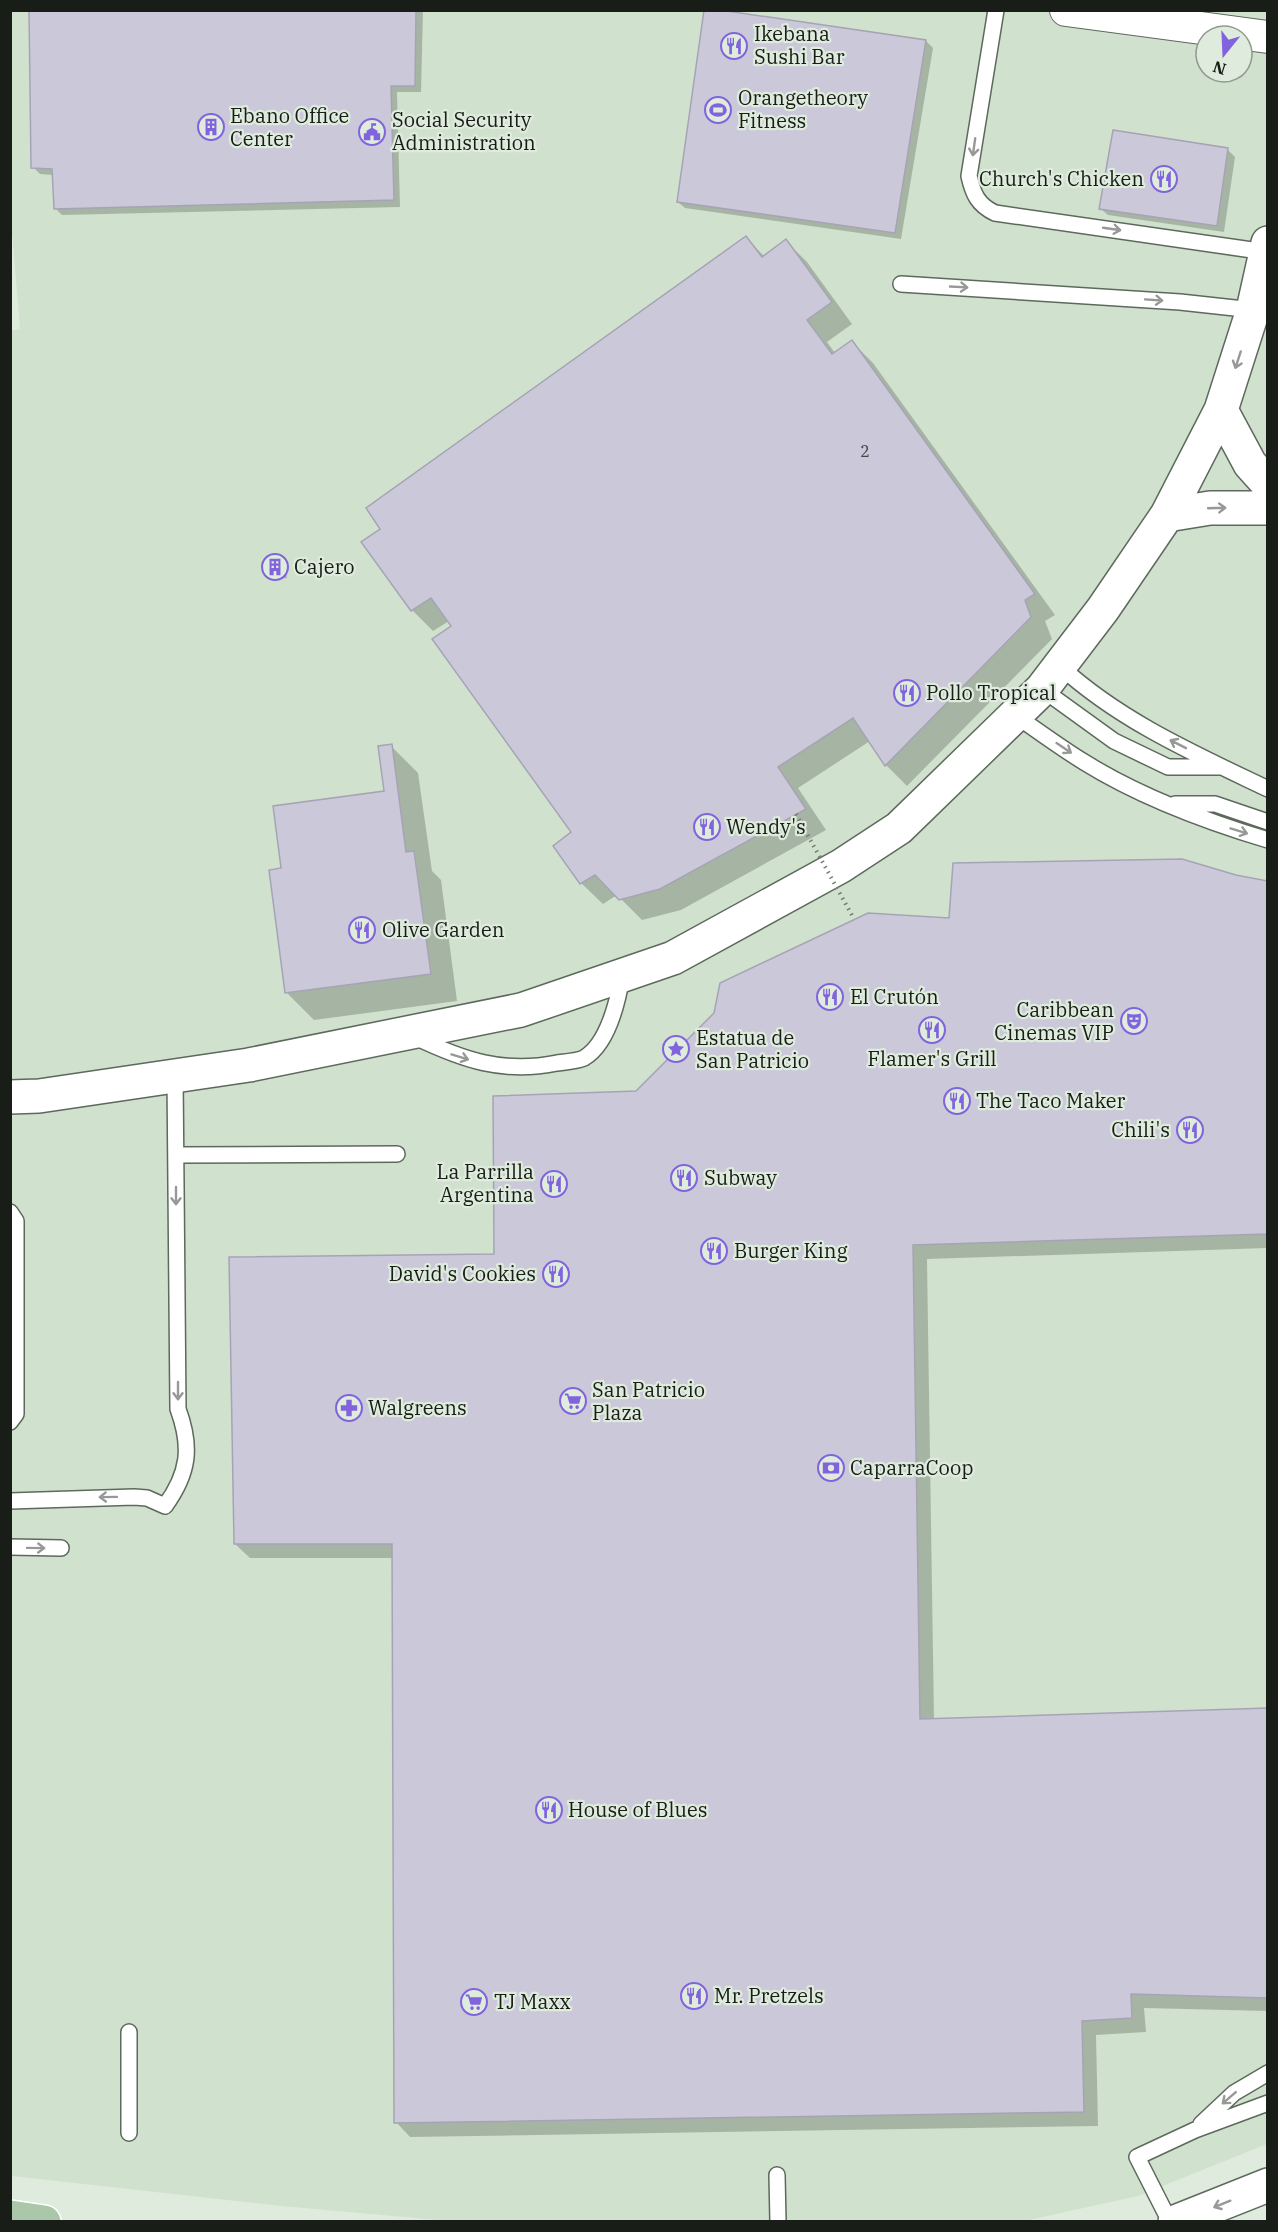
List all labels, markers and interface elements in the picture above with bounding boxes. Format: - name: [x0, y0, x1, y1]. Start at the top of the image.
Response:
- place label: Ikebana Sushi Bar: [754, 20, 845, 70]
- north arrow: [1194, 24, 1254, 84]
- restaurant icon: Ikebana Sushi Bar: [719, 31, 749, 61]
- text: N: [1210, 57, 1228, 80]
- place label: Orangetheory Fitness: [738, 84, 868, 134]
- sports icon: Orangetheory Fitness: [703, 95, 733, 125]
- place label: Ebano Office Center: [230, 102, 349, 152]
- place label: Social Security Administration: [392, 106, 536, 156]
- building icon: Ebano Office Center: [196, 112, 226, 142]
- public building icon: Social Security Administration: [357, 117, 387, 147]
- one-way arrow: [968, 137, 979, 157]
- restaurant icon: Church's Chicken: [1149, 164, 1179, 194]
- place label: Church's Chicken: [979, 165, 1144, 192]
- one-way arrow: [1102, 223, 1121, 234]
- one-way arrow: [949, 282, 969, 293]
- one-way arrow: [1143, 295, 1163, 306]
- one-way arrow: [1232, 350, 1243, 369]
- house number: 2: [860, 441, 870, 461]
- one-way arrow: [1206, 502, 1226, 514]
- building icon: Cajero: [260, 552, 290, 582]
- place label: Cajero: [294, 553, 355, 580]
- restaurant icon: Pollo Tropical: [892, 678, 922, 708]
- place label: Pollo Tropical: [926, 679, 1056, 706]
- one-way arrow: [1169, 738, 1187, 749]
- one-way arrow: [1055, 742, 1071, 754]
- restaurant icon: Wendy's: [692, 812, 722, 842]
- place label: Wendy's: [726, 813, 806, 840]
- one-way arrow: [1230, 826, 1249, 837]
- restaurant icon: Olive Garden: [347, 915, 377, 945]
- place label: Olive Garden: [382, 916, 505, 943]
- restaurant icon: El Crutón: [815, 982, 845, 1012]
- place label: El Crutón: [850, 983, 939, 1010]
- place label: Caribbean Cinemas VIP: [994, 996, 1114, 1046]
- theatre icon: Caribbean Cinemas VIP: [1119, 1006, 1149, 1036]
- restaurant icon: Flamer's Grill: [917, 1015, 947, 1045]
- place label: Estatua de San Patricio: [696, 1024, 809, 1074]
- place icon: Estatua de San Patricio: [661, 1034, 691, 1064]
- place label: Flamer's Grill: [867, 1045, 997, 1072]
- one-way arrow: [450, 1052, 469, 1063]
- restaurant icon: The Taco Maker: [942, 1086, 972, 1116]
- place label: The Taco Maker: [976, 1087, 1126, 1114]
- restaurant icon: Chili's: [1175, 1115, 1205, 1145]
- place label: Chili's: [1111, 1116, 1170, 1143]
- place label: La Parrilla Argentina: [437, 1158, 534, 1208]
- restaurant icon: Subway: [669, 1163, 699, 1193]
- place label: Subway: [704, 1164, 777, 1191]
- restaurant icon: La Parrilla Argentina: [539, 1169, 569, 1199]
- one-way arrow: [170, 1185, 182, 1205]
- restaurant icon: Burger King: [699, 1236, 729, 1266]
- place label: Burger King: [734, 1237, 848, 1264]
- restaurant icon: David's Cookies: [541, 1259, 571, 1289]
- place label: David's Cookies: [389, 1260, 536, 1287]
- place label: San Patricio Plaza: [592, 1376, 705, 1426]
- one-way arrow: [172, 1380, 183, 1400]
- supermarket icon: San Patricio Plaza: [558, 1386, 588, 1416]
- pharmacy icon: Walgreens: [334, 1393, 364, 1423]
- place label: Walgreens: [368, 1394, 467, 1421]
- bank icon: CaparraCoop: [816, 1453, 846, 1483]
- place label: CaparraCoop: [850, 1454, 974, 1481]
- one-way arrow: [99, 1492, 119, 1503]
- one-way arrow: [25, 1542, 45, 1554]
- restaurant icon: House of Blues: [534, 1795, 564, 1825]
- place label: House of Blues: [568, 1796, 707, 1823]
- restaurant icon: Mr. Pretzels: [679, 1981, 709, 2011]
- place label: Mr. Pretzels: [714, 1982, 824, 2009]
- supermarket icon: TJ Maxx: [459, 1987, 489, 2017]
- place label: TJ Maxx: [494, 1988, 571, 2015]
- one-way arrow: [1221, 2092, 1237, 2105]
- one-way arrow: [1213, 2199, 1231, 2210]

